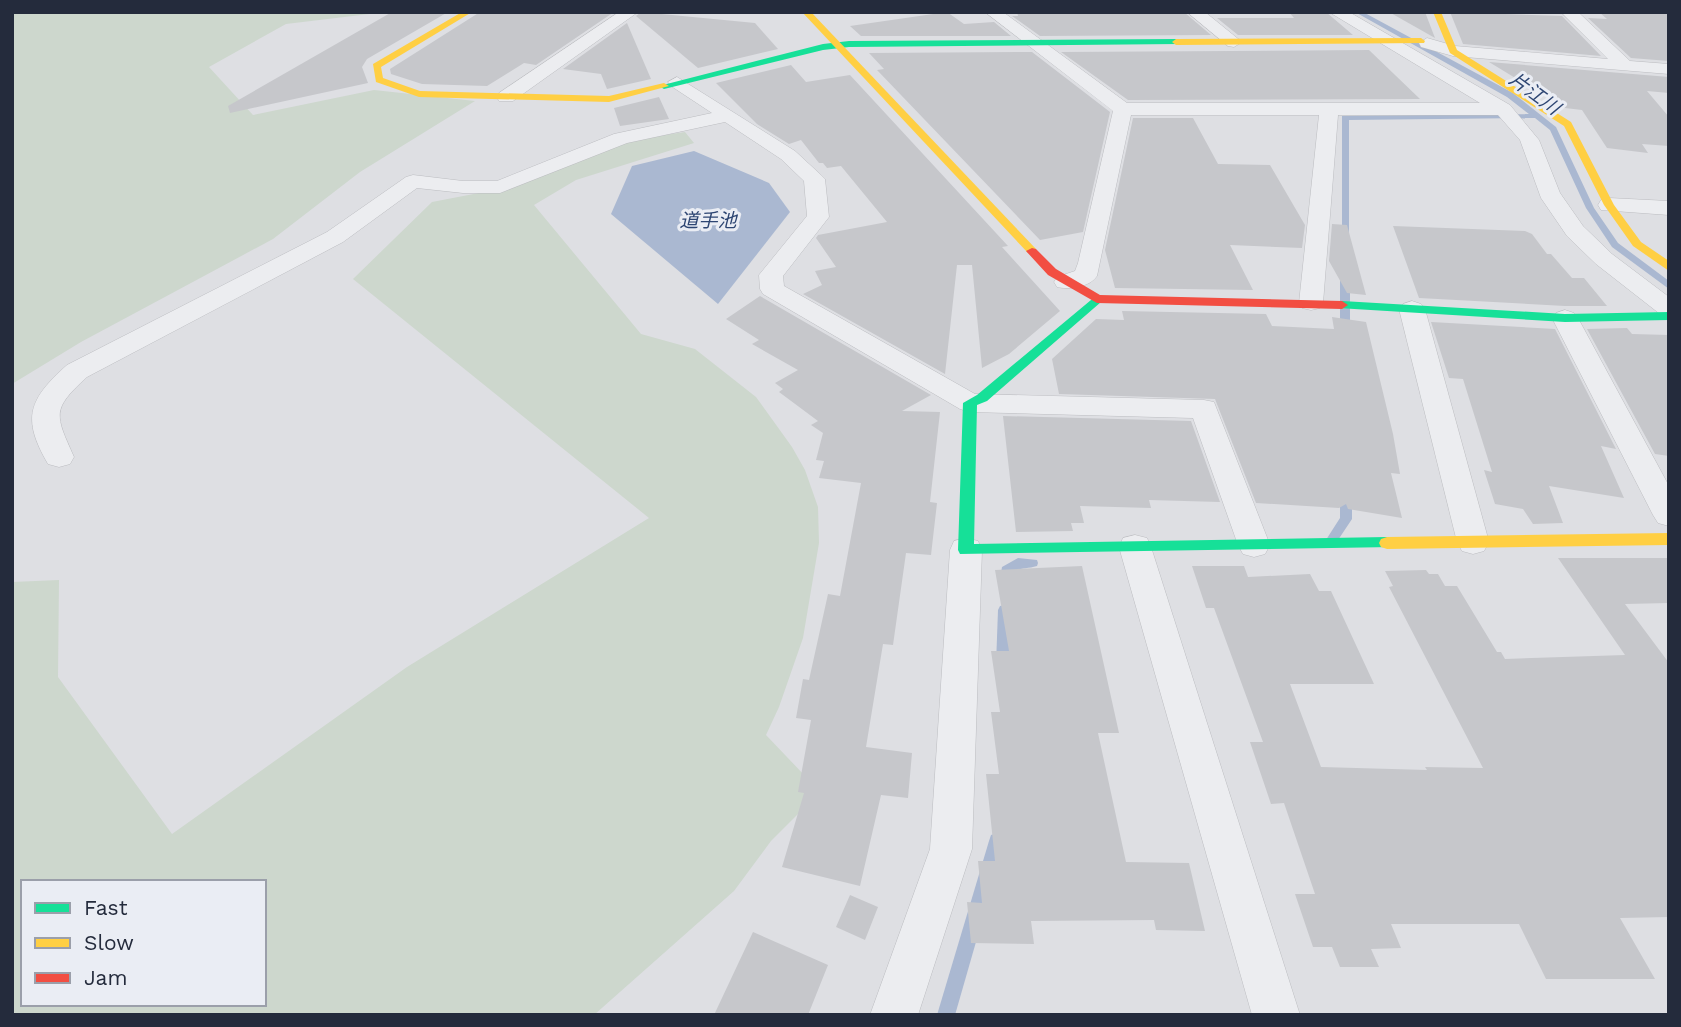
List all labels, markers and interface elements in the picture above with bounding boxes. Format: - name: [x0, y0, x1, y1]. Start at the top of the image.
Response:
- water label: 片江川: [1505, 67, 1566, 121]
- water label: 道手池: [679, 209, 738, 232]
- legend: [21, 880, 266, 1006]
- text: Fast: [84, 895, 128, 920]
- text: Slow: [84, 930, 134, 955]
- text: Jam: [84, 965, 127, 990]

